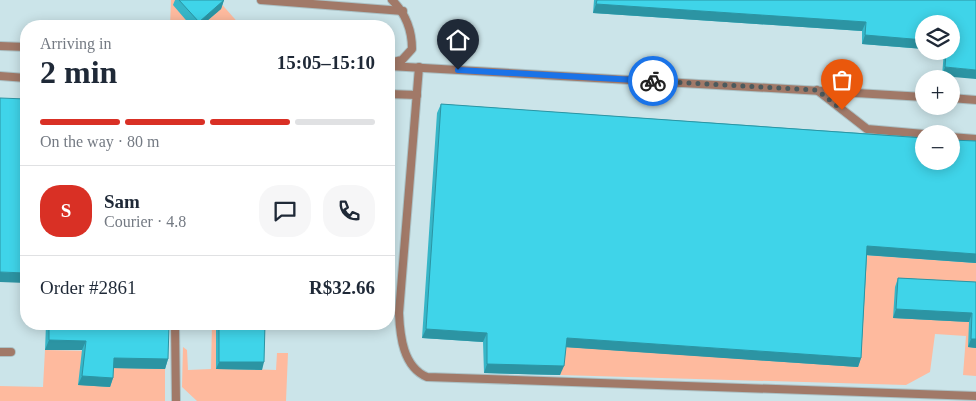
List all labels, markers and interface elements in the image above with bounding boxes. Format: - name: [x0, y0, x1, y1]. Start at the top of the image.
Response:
- map controls: [915, 15, 960, 170]
- button: layers: [915, 15, 960, 60]
- pin: [437, 19, 479, 70]
- icon: home: [444, 26, 472, 54]
- text: Arriving in: [40, 35, 112, 52]
- text: 15:05–15:10: [277, 52, 375, 73]
- text: 2 min: [40, 54, 117, 90]
- courier: [628, 56, 678, 106]
- pin: [821, 59, 863, 110]
- icon: bag: [828, 66, 856, 94]
- icon: bike: [639, 67, 667, 95]
- button: +: [915, 70, 960, 115]
- button: −: [915, 125, 960, 170]
- text: On the way · 80 m: [40, 133, 160, 150]
- button: chat: [259, 185, 311, 237]
- button: phone: [323, 185, 375, 237]
- text: Sam: [104, 191, 140, 212]
- text: S: [61, 200, 71, 221]
- text: Courier · 4.8: [104, 213, 186, 230]
- text: Order #2861: [40, 277, 137, 298]
- text: R$32.66: [309, 277, 375, 298]

